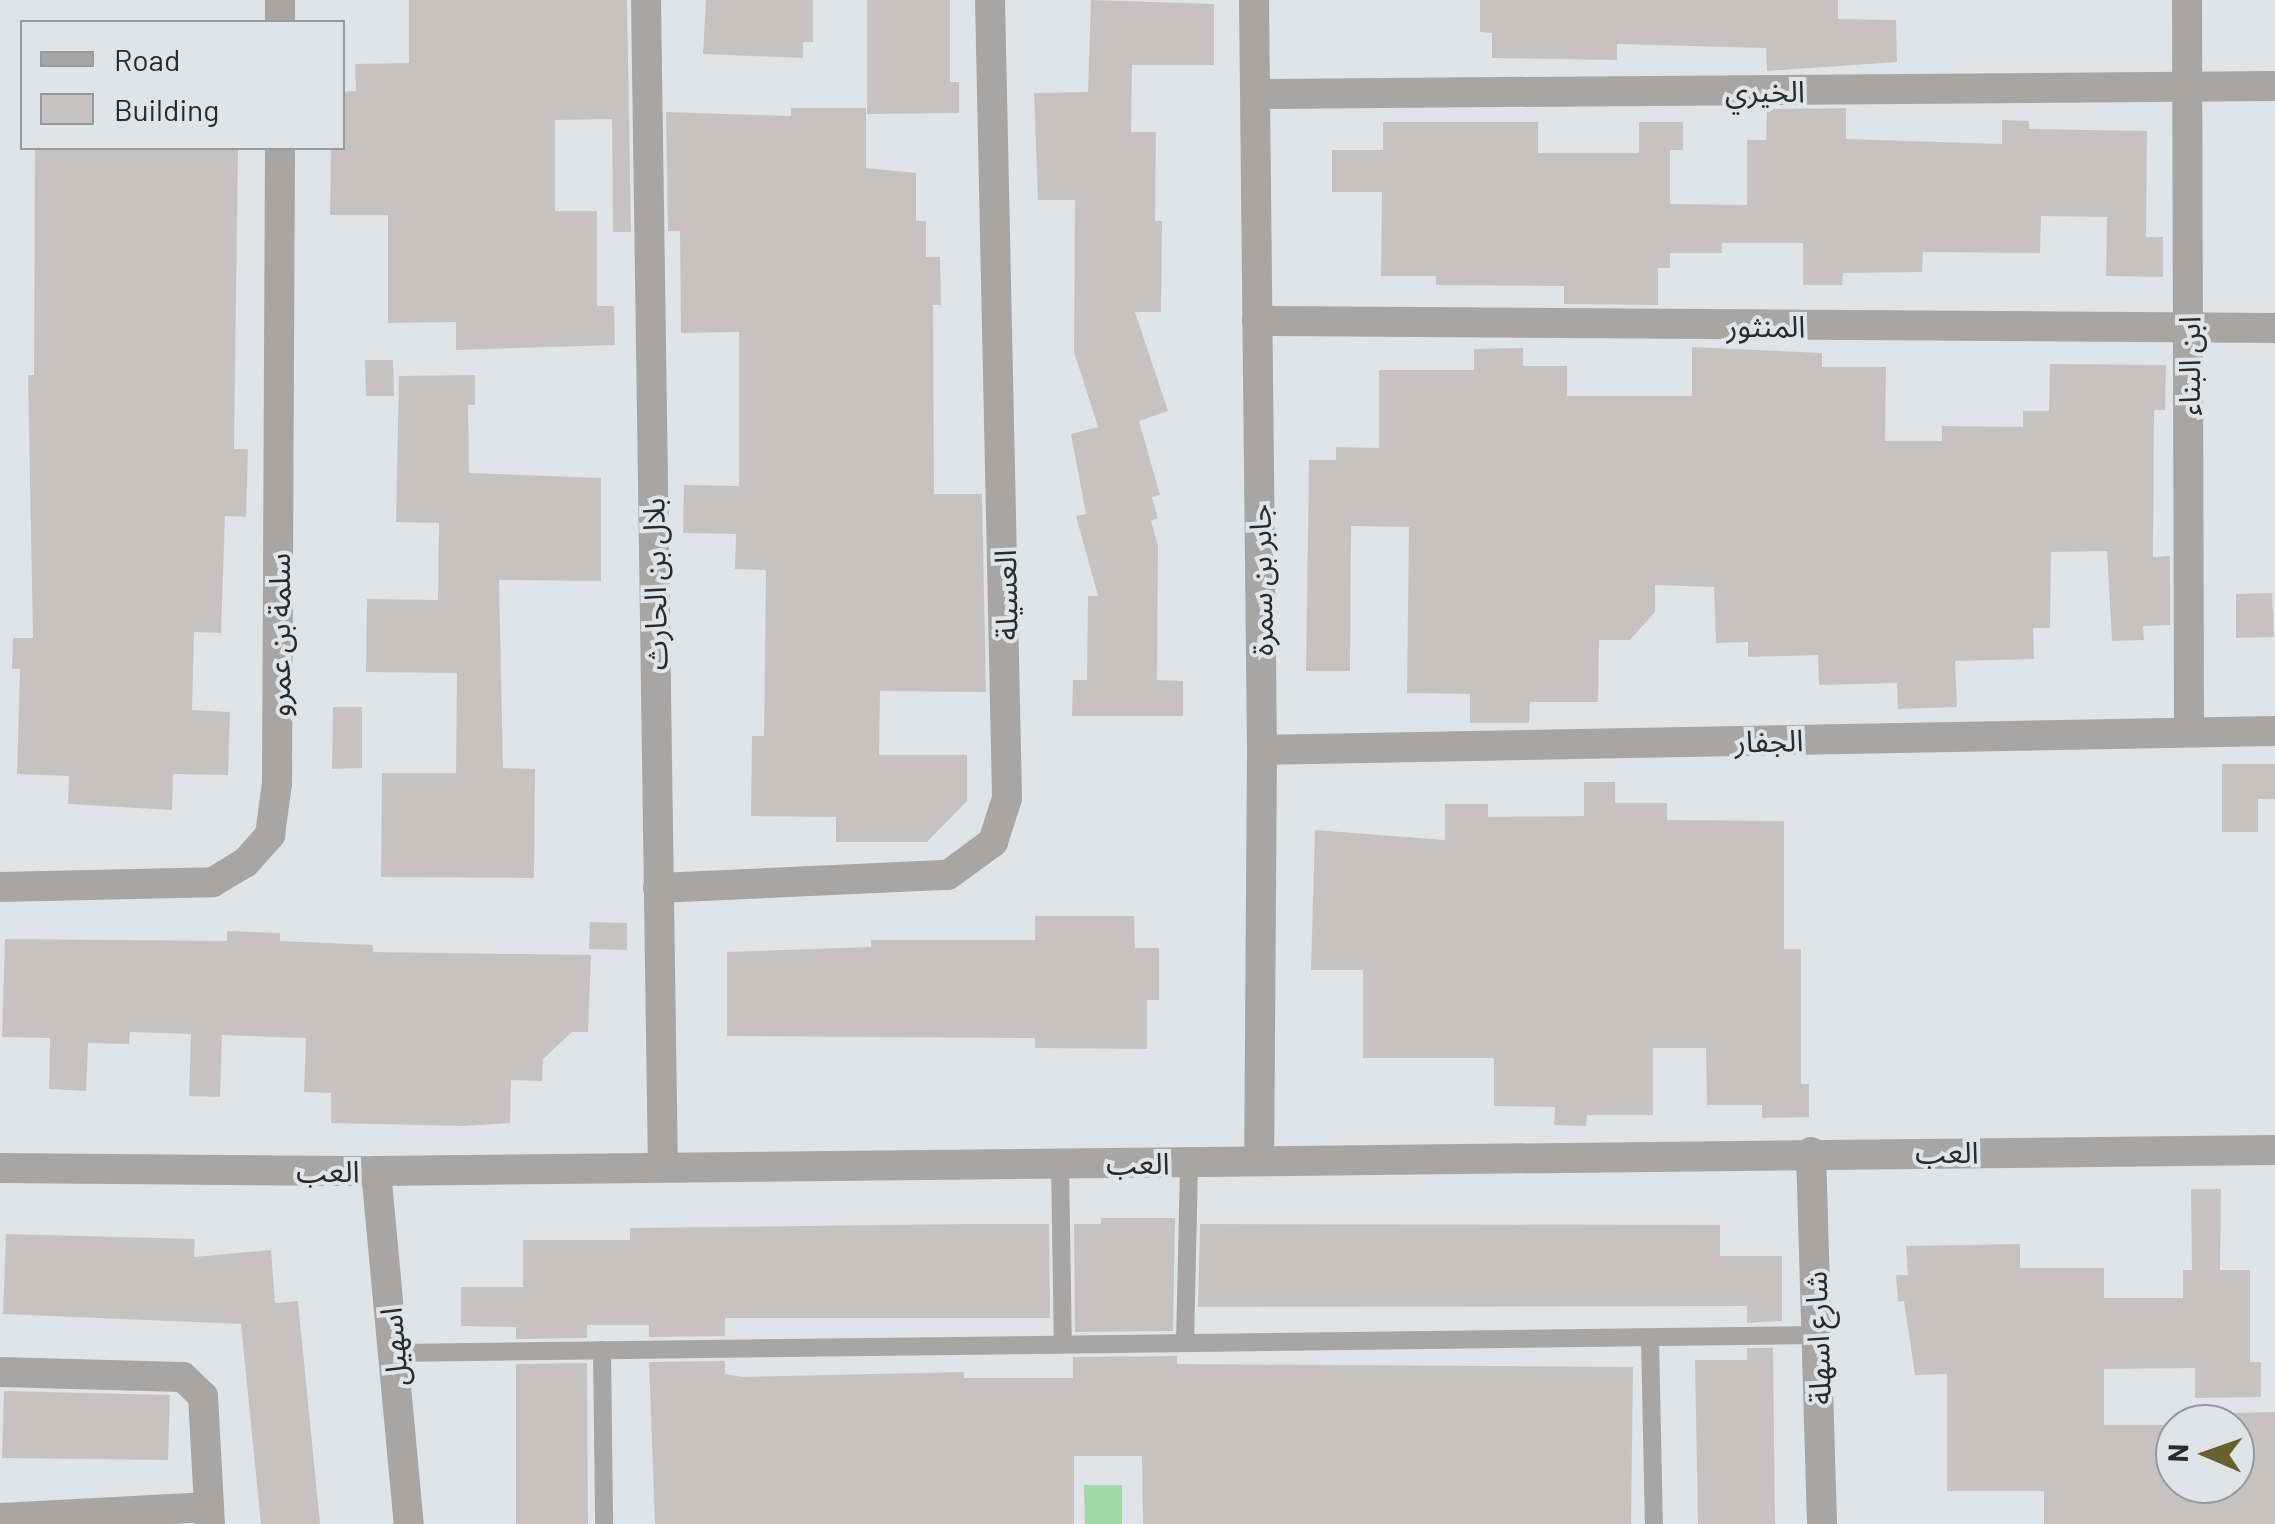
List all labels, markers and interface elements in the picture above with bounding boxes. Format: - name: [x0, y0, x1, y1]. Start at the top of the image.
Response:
- legend: [20, 20, 345, 150]
- text: Road: [114, 41, 180, 77]
- street label: الخيري: [1725, 72, 1805, 108]
- text: Building: [114, 91, 219, 127]
- street label: المنثور: [1727, 307, 1805, 343]
- street label: ابن البناء: [2170, 316, 2206, 416]
- street label: بلال بن الحارث: [634, 497, 674, 671]
- street label: جابر بن سمرة: [1241, 504, 1279, 656]
- street label: العسيلة: [986, 549, 1024, 641]
- street label: سلمة بن عمرو: [260, 553, 296, 717]
- street label: الجفار: [1734, 721, 1804, 759]
- street label: العب: [1915, 1133, 1979, 1169]
- street label: العب: [1106, 1144, 1170, 1180]
- street label: العب: [296, 1152, 360, 1188]
- street label: شارع اسهلة: [1797, 1270, 1837, 1406]
- street label: اسهيل: [372, 1306, 414, 1388]
- north arrow: [2155, 1404, 2255, 1504]
- text: N: [2160, 1443, 2194, 1463]

